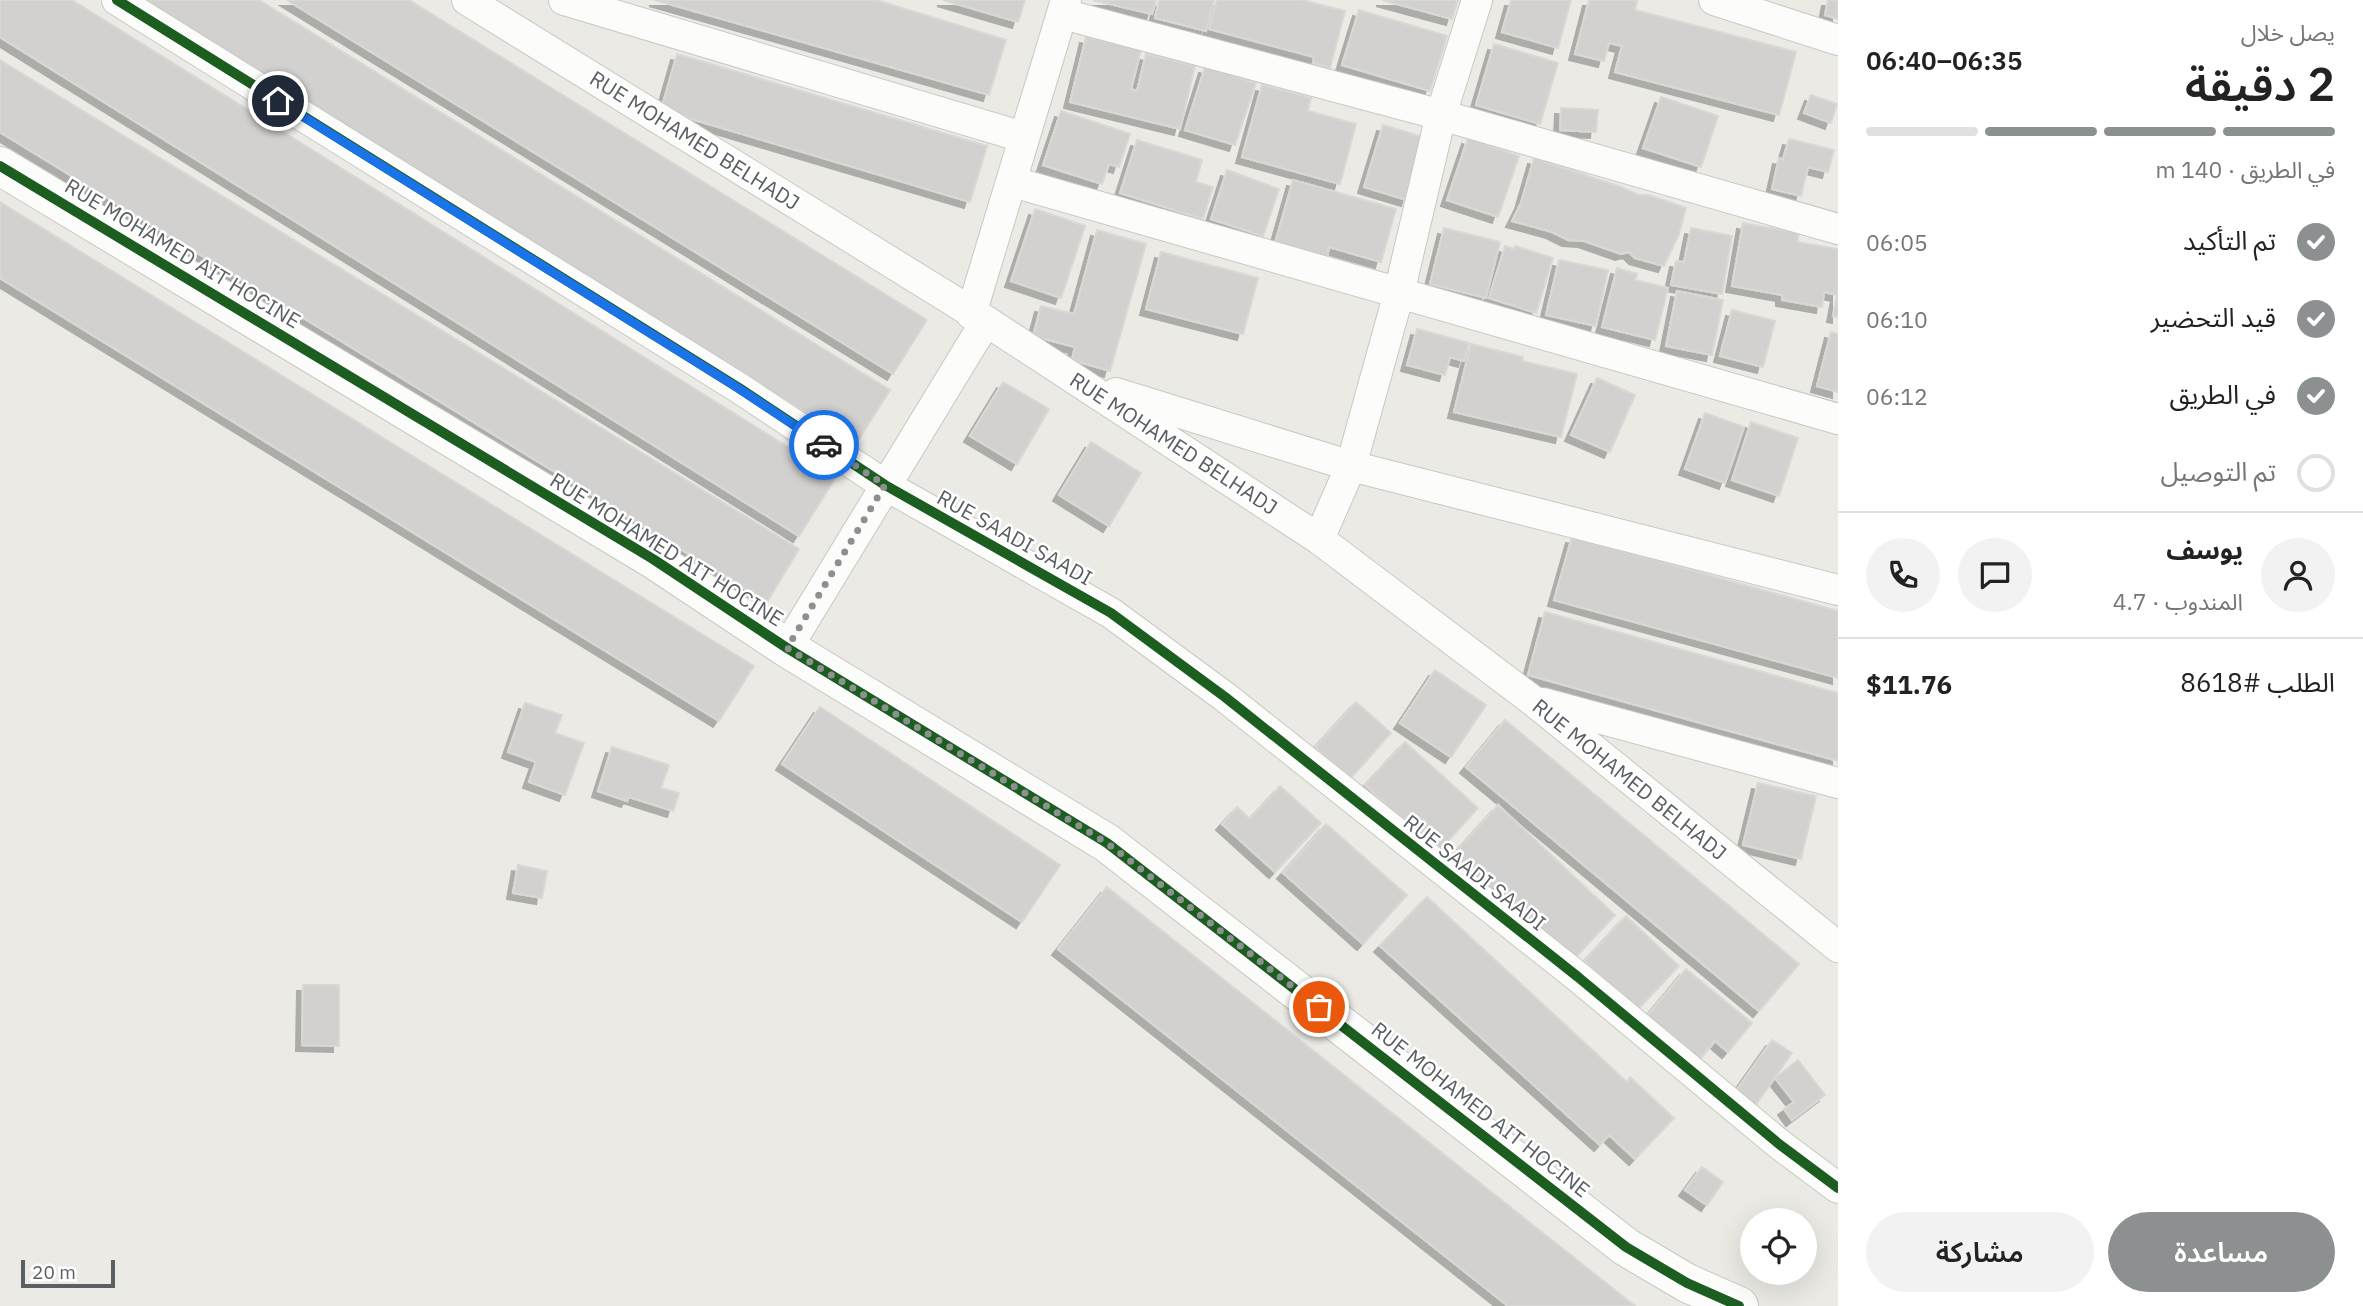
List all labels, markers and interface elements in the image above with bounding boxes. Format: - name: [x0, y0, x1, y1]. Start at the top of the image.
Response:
- text: يصل خلال: [2241, 17, 2335, 47]
- text: 06:35–06:40: [1866, 43, 2023, 77]
- text: 2 دقيقة: [2185, 54, 2335, 114]
- street label: RUE MOHAMED BELHADJ: [585, 64, 805, 216]
- pin: [248, 71, 308, 131]
- icon: home: [259, 82, 297, 120]
- text: في الطريق · 140 m: [2155, 154, 2335, 184]
- street label: RUE MOHAMED AIT HOCINE: [60, 171, 306, 335]
- text: تم التأكيد: [2183, 223, 2276, 257]
- icon: check: [2297, 223, 2335, 261]
- text: 06:05: [1866, 227, 1928, 257]
- text: قيد التحضير: [2151, 300, 2276, 334]
- icon: check: [2297, 300, 2335, 338]
- text: 06:10: [1866, 304, 1928, 334]
- street label: RUE MOHAMED BELHADJ: [1065, 365, 1283, 521]
- text: في الطريق: [2169, 377, 2276, 411]
- icon: check: [2297, 377, 2335, 415]
- text: 06:12: [1866, 381, 1928, 411]
- courier: [789, 410, 859, 480]
- icon: car: [805, 426, 843, 464]
- text: تم التوصيل: [2160, 454, 2276, 488]
- street label: RUE MOHAMED AIT HOCINE: [545, 466, 789, 632]
- street label: RUE SAADI SAADI: [932, 483, 1098, 591]
- text: يوسف: [2166, 532, 2243, 566]
- button: phone: [1866, 538, 1940, 612]
- button: chat: [1958, 538, 2032, 612]
- button: person: [2261, 538, 2335, 612]
- text: المندوب · 4.7: [2113, 586, 2243, 616]
- text: الطلب #8618: [2180, 665, 2335, 699]
- text: $11.76: [1866, 667, 1952, 701]
- street label: RUE MOHAMED BELHADJ: [1527, 692, 1733, 866]
- street label: RUE SAADI SAADI: [1398, 808, 1552, 936]
- pin: [1289, 977, 1349, 1037]
- icon: bag: [1300, 988, 1338, 1026]
- street label: RUE MOHAMED AIT HOCINE: [1366, 1015, 1596, 1203]
- map controls: [1740, 1208, 1817, 1285]
- button: locate: [1740, 1208, 1817, 1285]
- button: مشاركة: [1866, 1212, 2094, 1292]
- button: مساعدة: [2108, 1212, 2335, 1292]
- scale bar: [21, 1257, 116, 1289]
- text: 20 m: [32, 1260, 76, 1284]

